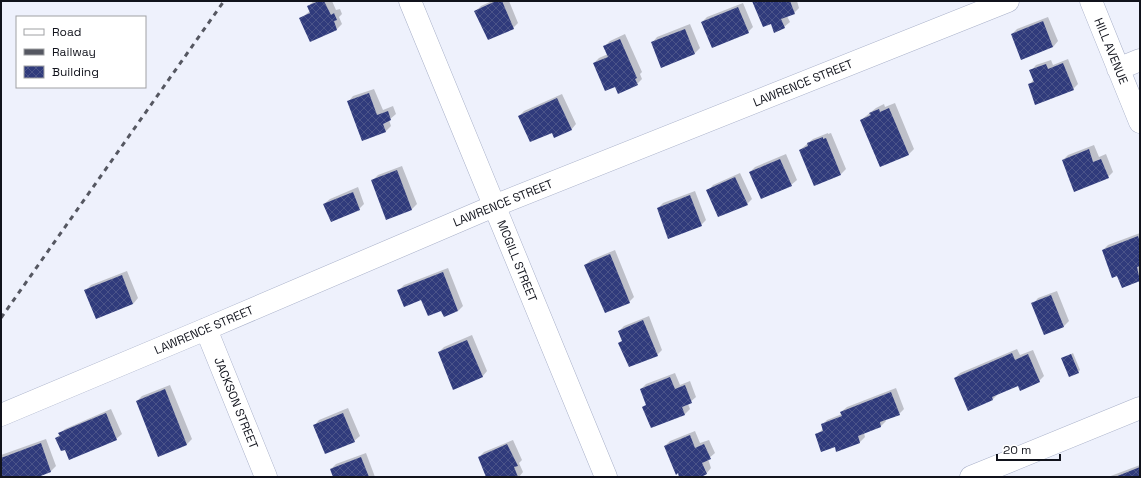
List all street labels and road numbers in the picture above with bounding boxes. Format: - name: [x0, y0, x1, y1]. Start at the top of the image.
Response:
- street label: HILL AVENUE: [1090, 15, 1132, 87]
- street label: LAWRENCE STREET: [751, 56, 855, 110]
- street label: LAWRENCE STREET: [451, 176, 555, 230]
- street label: MCGILL STREET: [493, 218, 541, 304]
- street label: LAWRENCE STREET: [152, 302, 256, 358]
- street label: JACKSON STREET: [210, 355, 262, 451]

